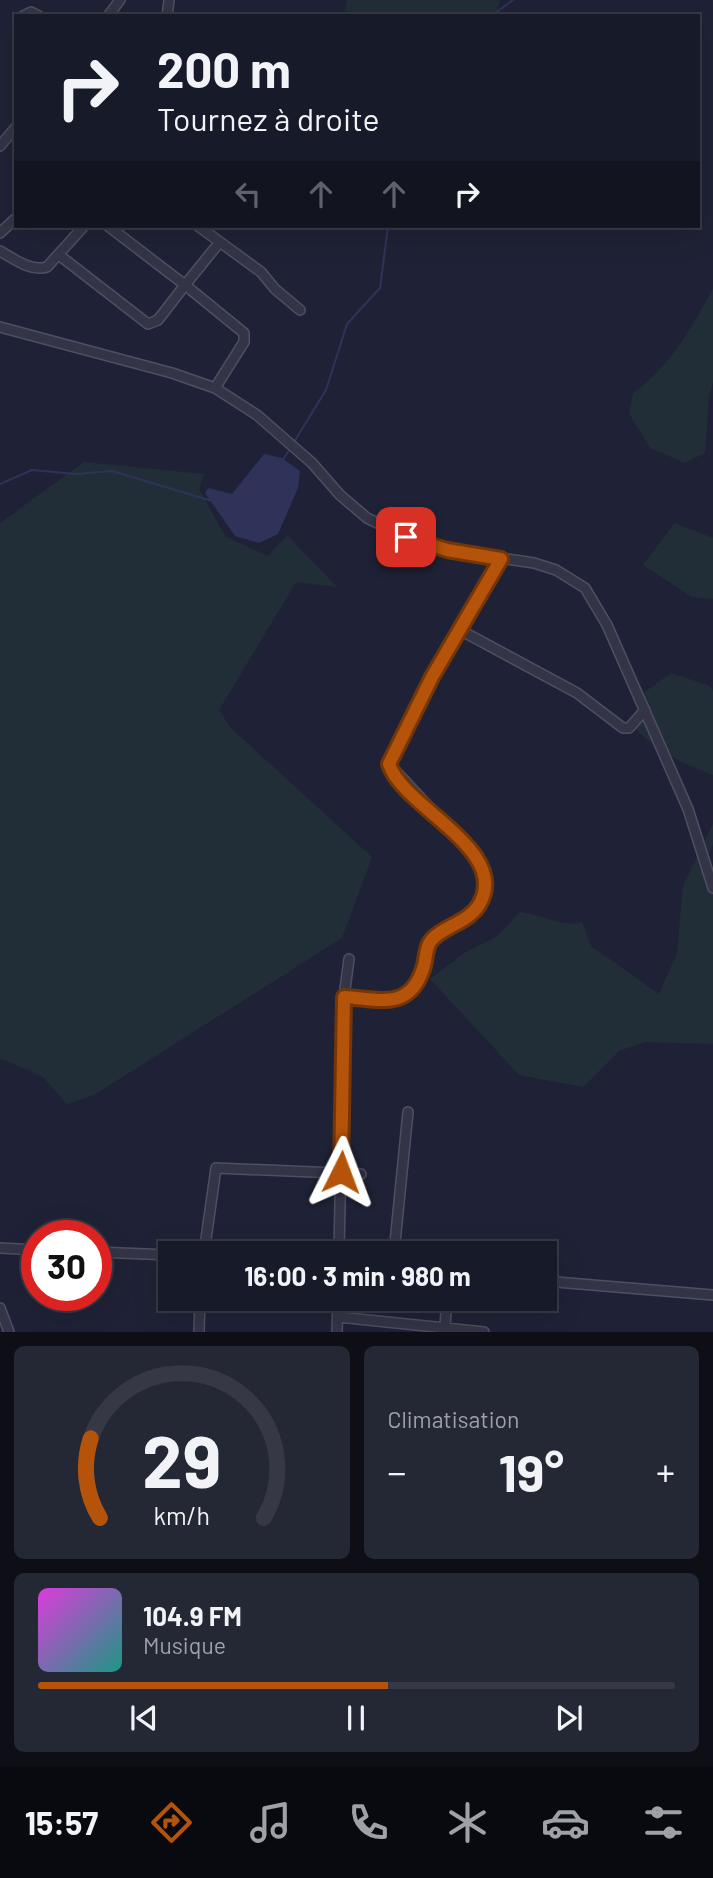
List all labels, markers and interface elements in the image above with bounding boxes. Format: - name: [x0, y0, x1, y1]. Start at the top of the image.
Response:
- text: 200 m: [157, 39, 291, 98]
- icon: right: [42, 42, 133, 133]
- text: Tournez à droite: [157, 99, 379, 137]
- icon: left: [229, 175, 267, 213]
- icon: ahead: [302, 175, 340, 213]
- icon: ahead: [375, 175, 413, 213]
- icon: right: [448, 175, 486, 213]
- pin: [376, 507, 436, 567]
- icon: arrive: [387, 518, 425, 556]
- position arrow: [304, 1135, 378, 1209]
- speed limit sign: 30: [21, 1220, 112, 1311]
- text: 16:00 · 3 min · 980 m: [244, 1260, 471, 1291]
- text: Climatisation: [388, 1405, 519, 1433]
- text: 29: [142, 1416, 221, 1504]
- text: 19°: [498, 1440, 564, 1502]
- text: −: [388, 1448, 407, 1494]
- text: +: [656, 1448, 675, 1494]
- text: km/h: [153, 1500, 210, 1530]
- text: 104.9 FM: [143, 1600, 242, 1631]
- text: Musique: [143, 1631, 226, 1659]
- icon: previous: [125, 1699, 163, 1737]
- icon: pause: [337, 1699, 375, 1737]
- icon: next: [550, 1699, 588, 1737]
- icon: directions: [147, 1798, 196, 1847]
- icon: music: [246, 1798, 295, 1847]
- icon: phone: [344, 1798, 393, 1847]
- icon: climate: [443, 1798, 492, 1847]
- icon: car: [541, 1798, 590, 1847]
- icon: filters: [639, 1798, 688, 1847]
- text: 15:57: [25, 1803, 98, 1841]

